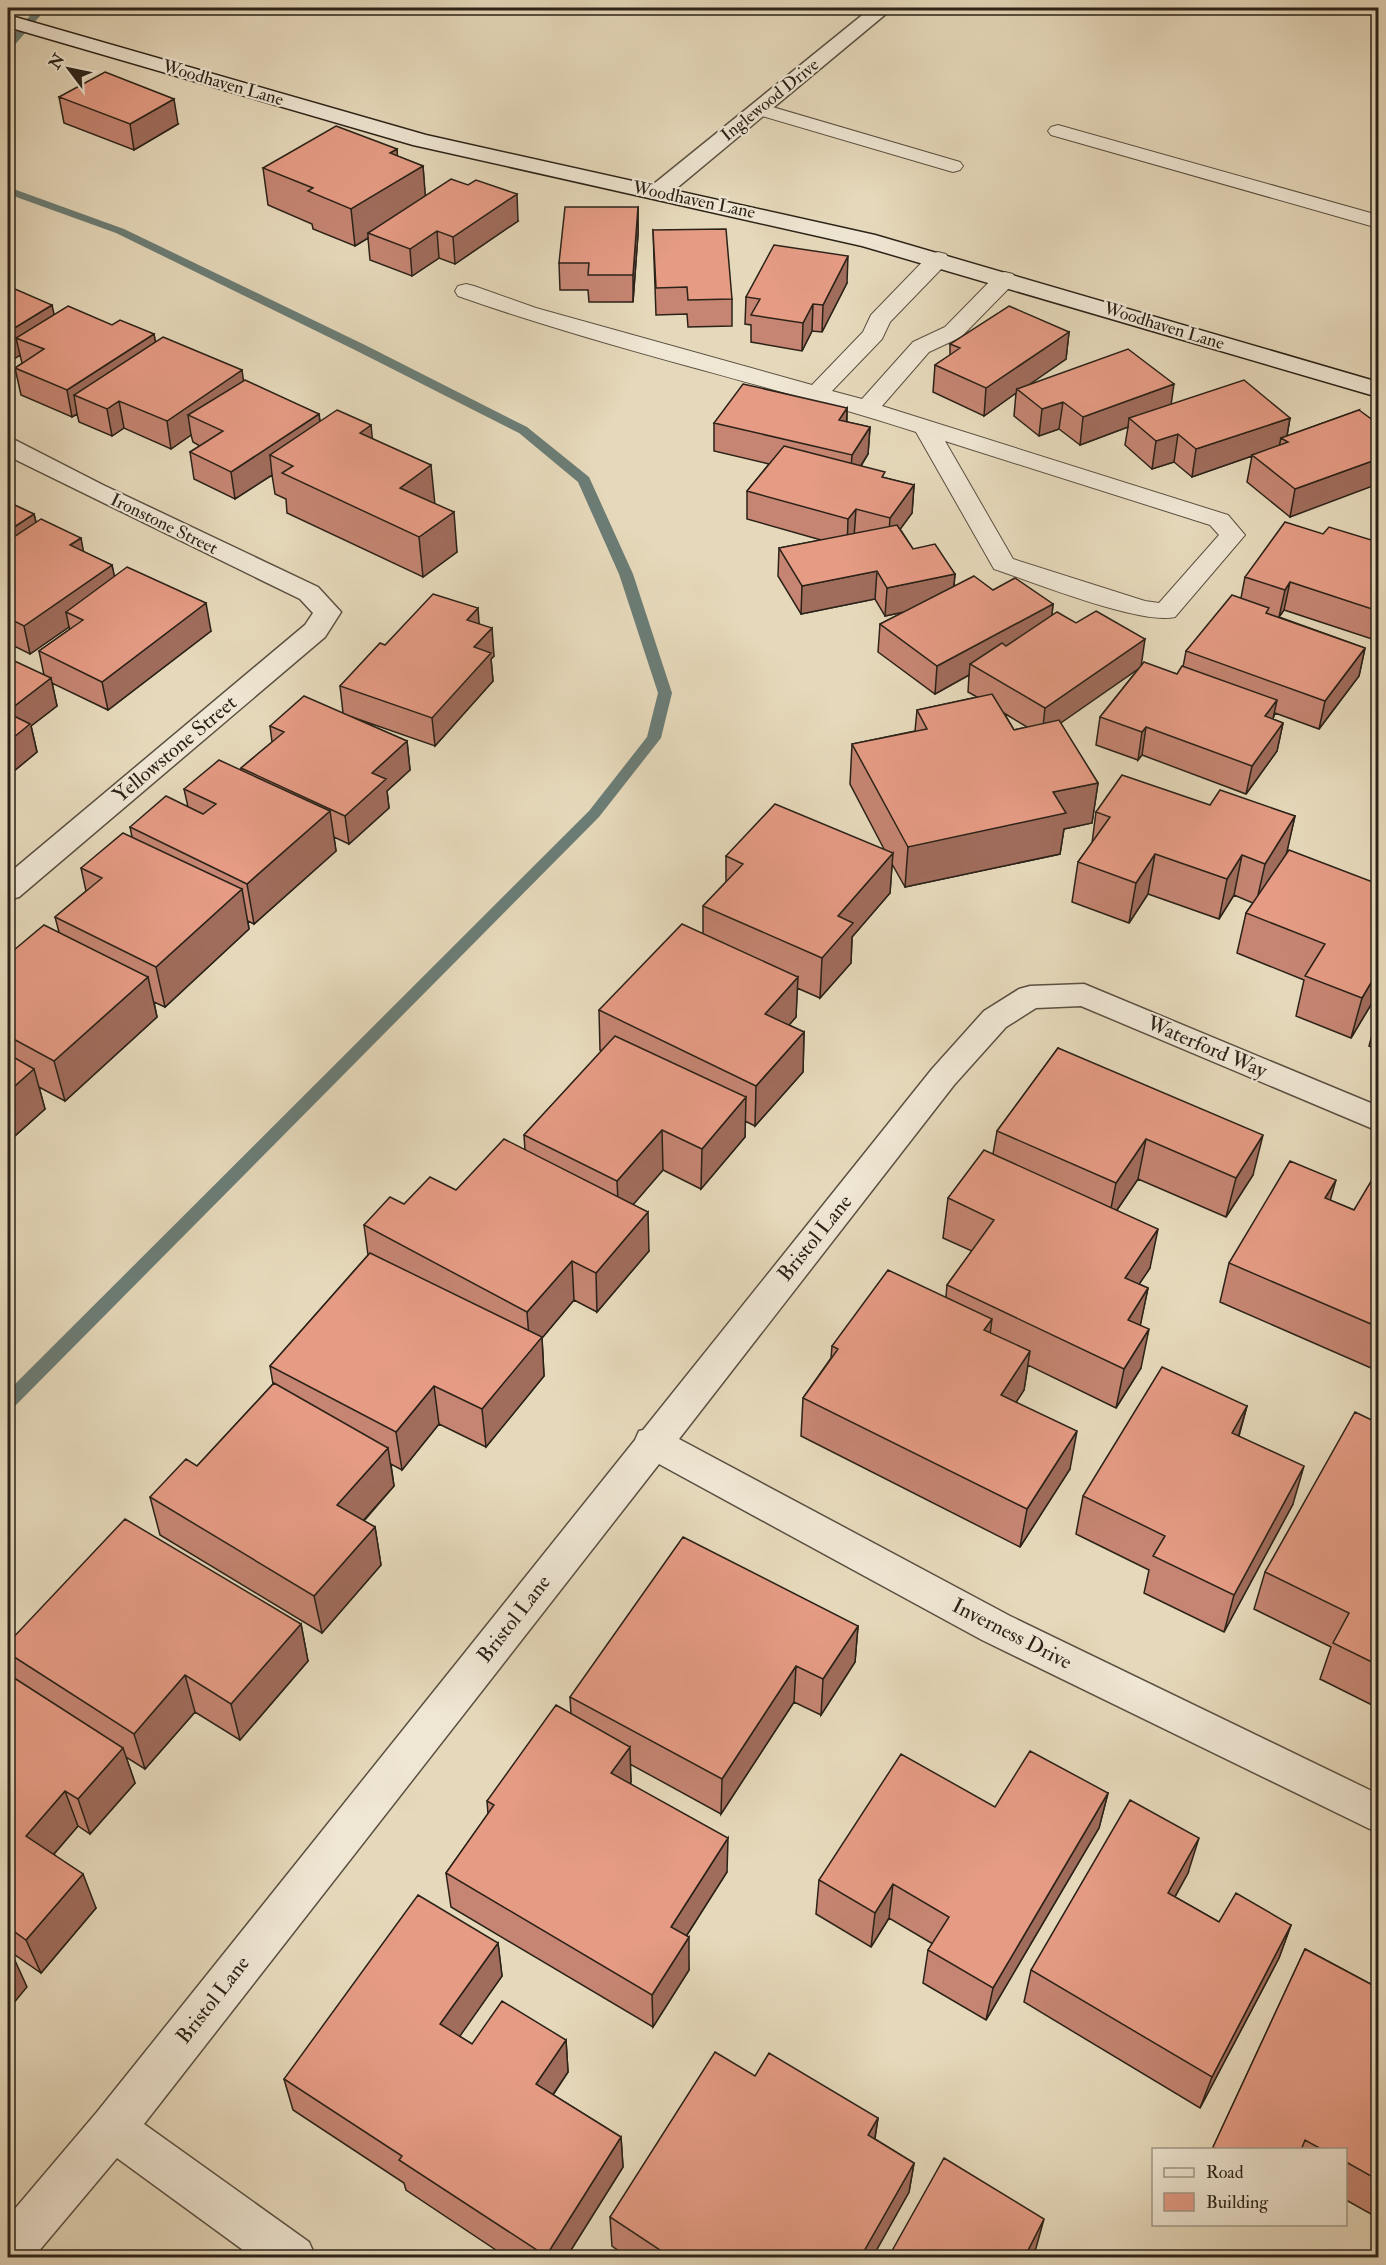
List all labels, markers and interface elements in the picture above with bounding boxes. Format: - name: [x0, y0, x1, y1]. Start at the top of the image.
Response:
- north arrow: [39, 39, 99, 99]
- text: N: [44, 50, 70, 74]
- street label: Inglewood Drive: [716, 53, 824, 147]
- street label: Woodhaven Lane: [159, 54, 287, 111]
- street label: Woodhaven Lane: [630, 176, 758, 224]
- street label: Woodhaven Lane: [1100, 296, 1228, 355]
- street label: Ironstone Street: [107, 488, 222, 560]
- street label: Yellowstone Street: [108, 689, 243, 809]
- street label: Waterford Way: [1142, 1009, 1272, 1085]
- street label: Bristol Lane: [772, 1189, 858, 1287]
- street label: Bristol Lane: [471, 1569, 557, 1668]
- street label: Inverness Drive: [948, 1592, 1077, 1676]
- street label: Bristol Lane: [170, 1950, 256, 2049]
- legend: [1152, 2148, 1347, 2226]
- text: Road: [1206, 2161, 1244, 2184]
- text: Building: [1206, 2191, 1269, 2214]

